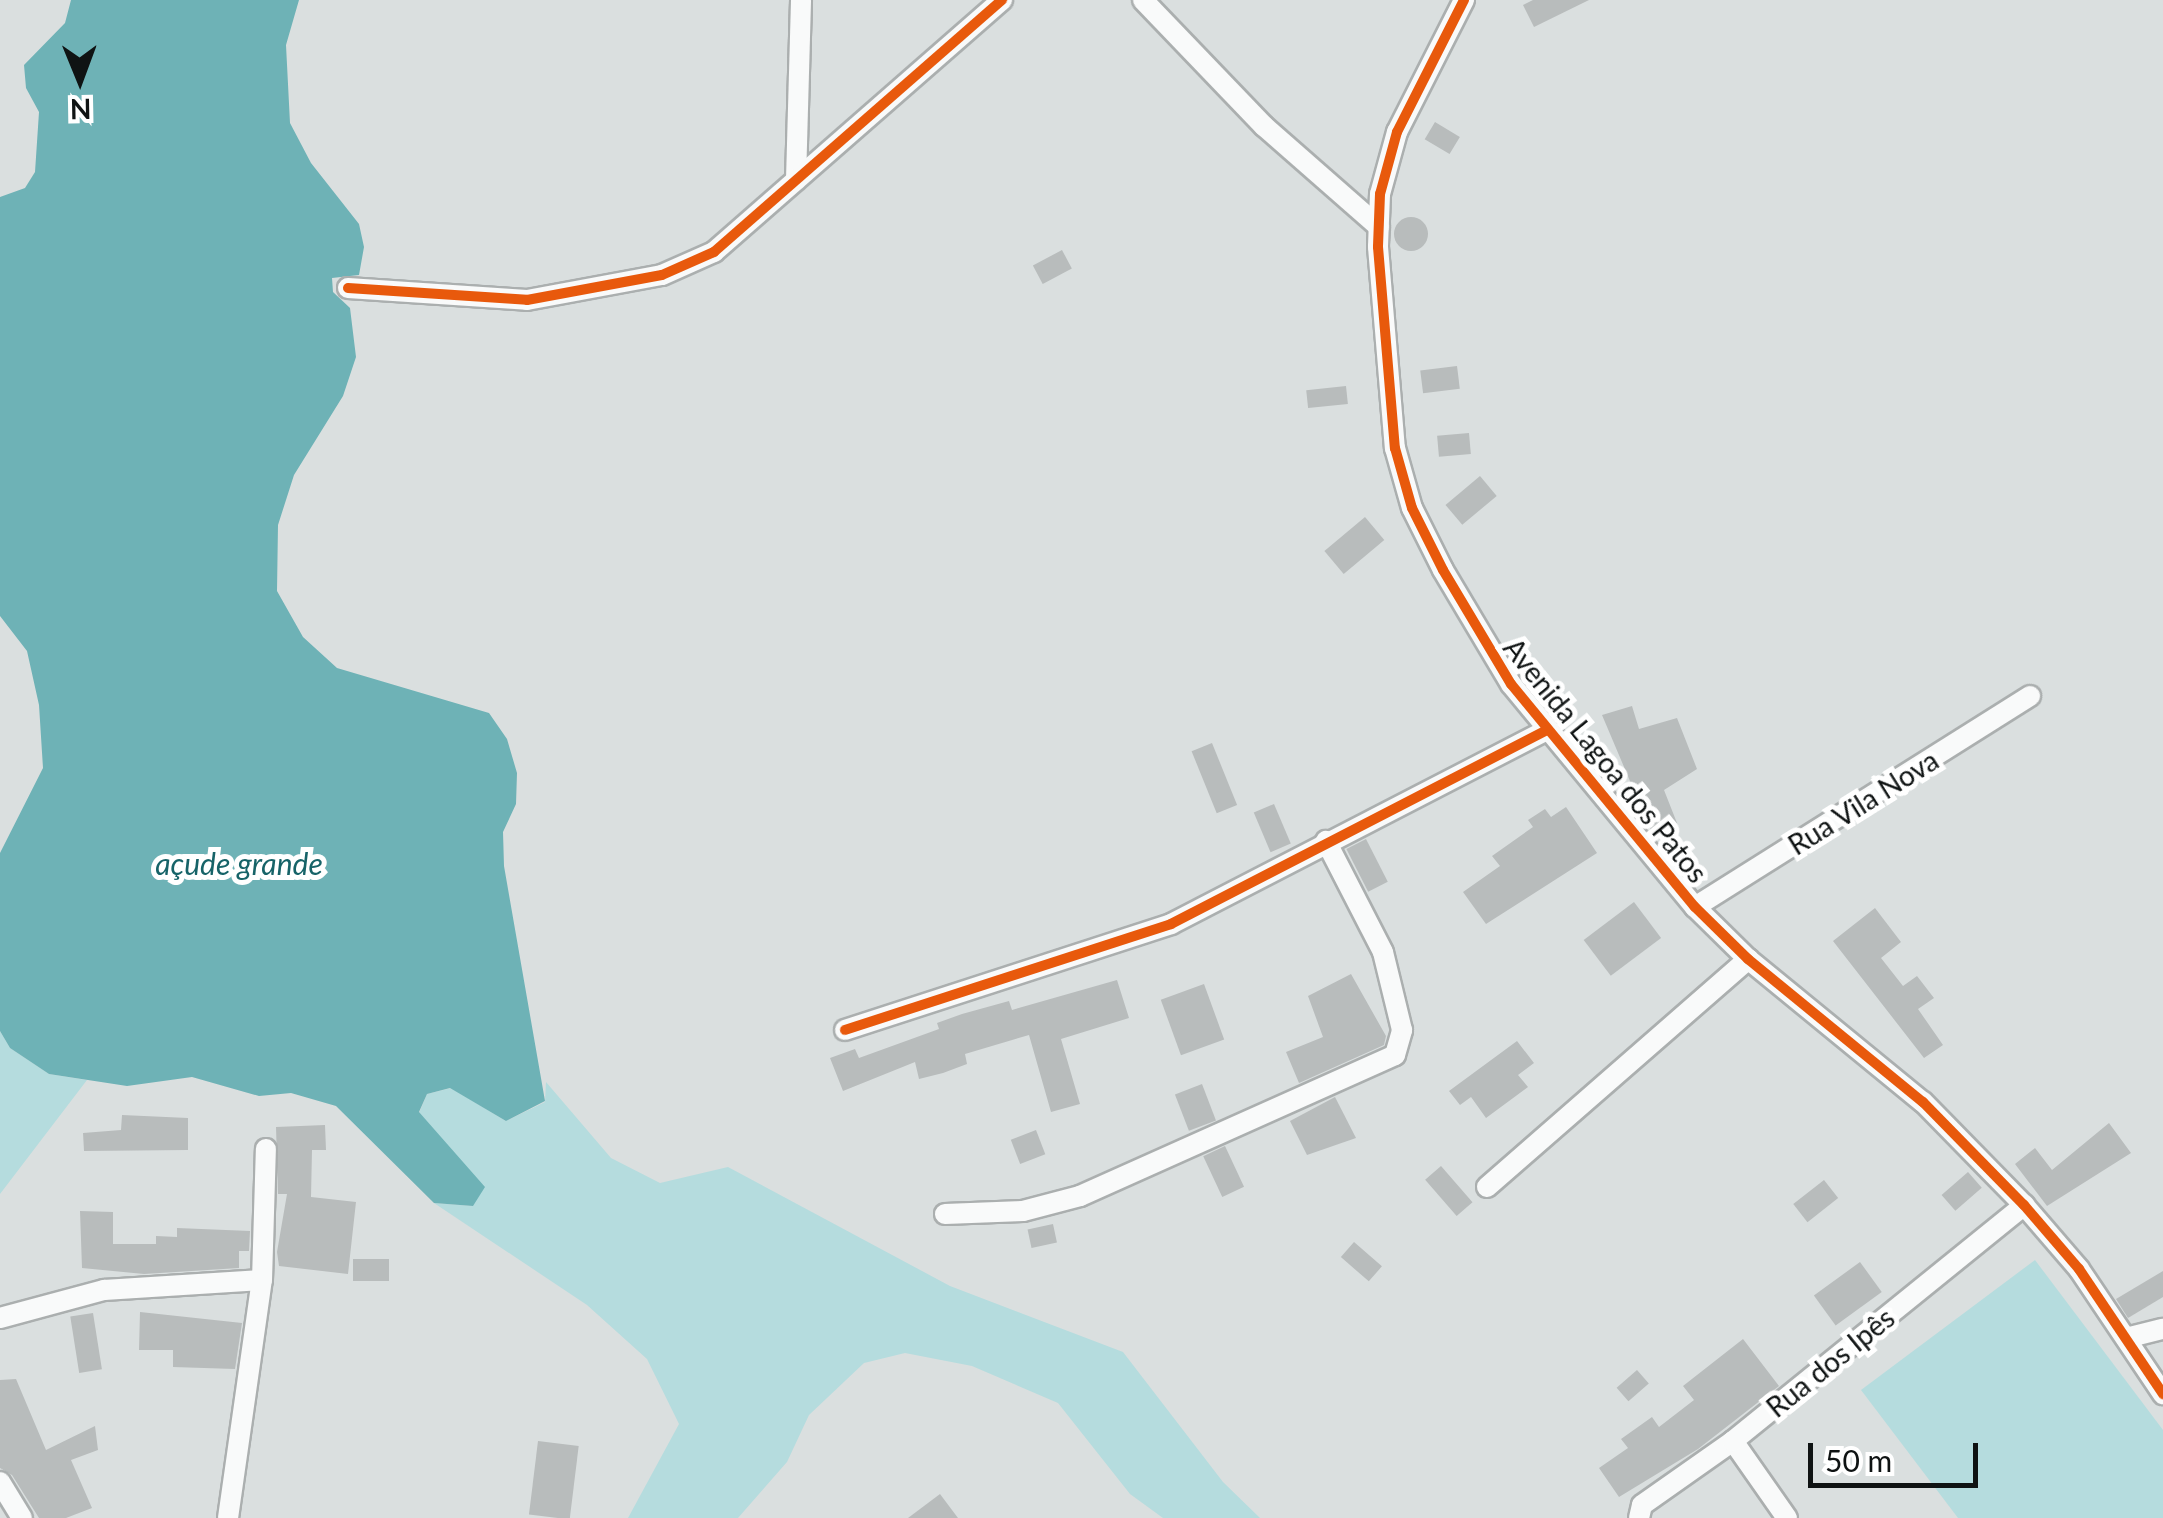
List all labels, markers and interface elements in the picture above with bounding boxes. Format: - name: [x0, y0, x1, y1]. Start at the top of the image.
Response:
- north arrow: [30, 30, 130, 130]
- text: N: [69, 93, 92, 127]
- street label: Avenida Lagoa dos Patos: [1497, 631, 1715, 889]
- street label: Rua Vila Nova: [1781, 742, 1945, 862]
- water label: açude grande: [155, 845, 323, 881]
- street label: Rua dos Ipês: [1759, 1300, 1901, 1424]
- scale bar: [1813, 1423, 1983, 1485]
- text: 50 m: [1825, 1442, 1892, 1478]

